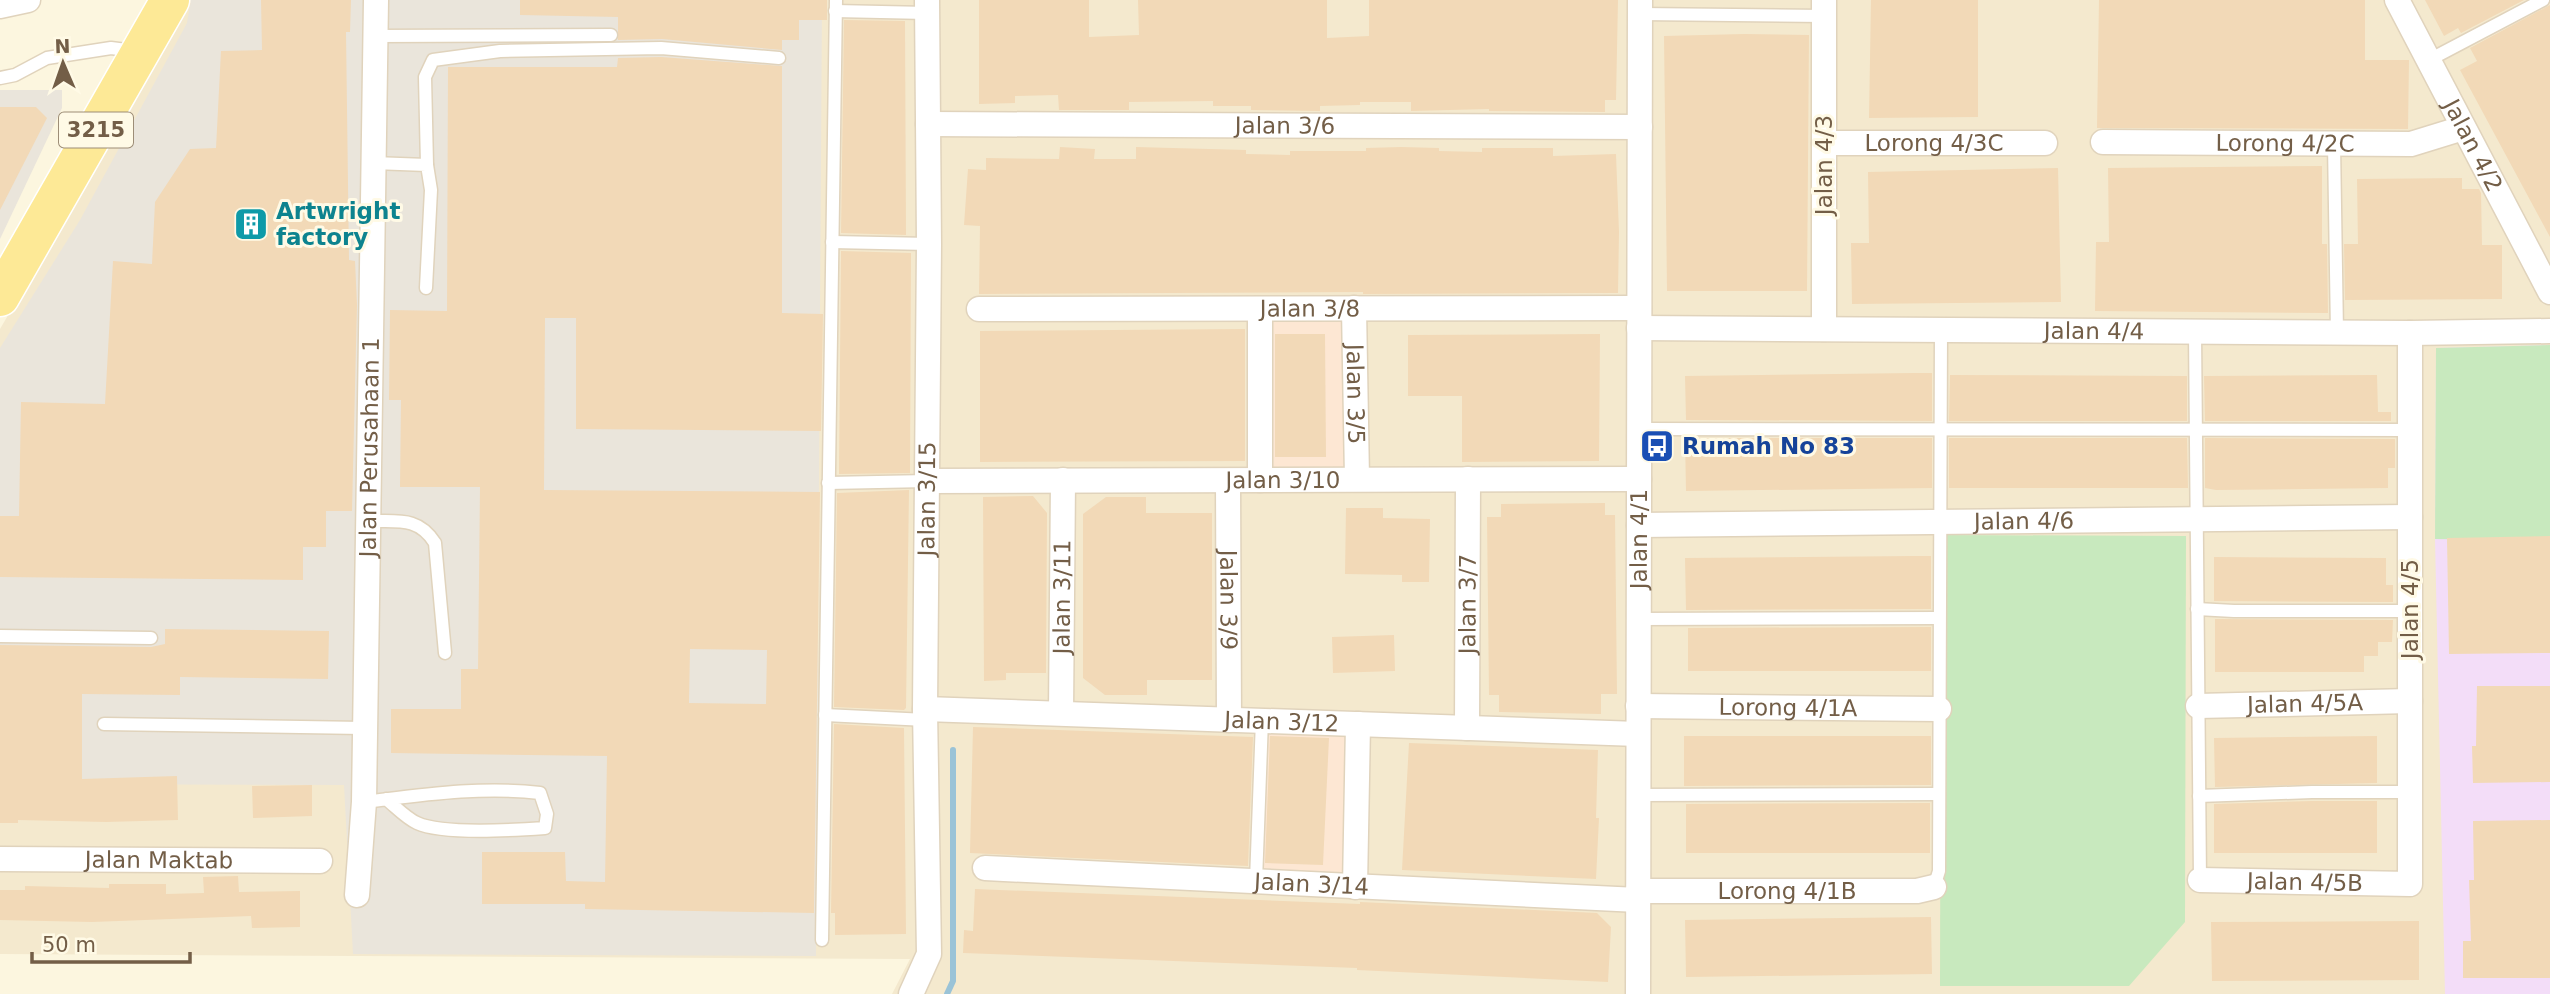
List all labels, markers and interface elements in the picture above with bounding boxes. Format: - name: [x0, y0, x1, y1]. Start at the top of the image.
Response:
- north arrow: [28, 28, 98, 98]
- text: N: [54, 35, 71, 57]
- street label: Jalan 4/2: [2437, 93, 2508, 196]
- street label: Jalan 3/6: [1233, 112, 1335, 139]
- road number: 3215: [59, 113, 133, 148]
- street label: Jalan 4/3: [1811, 115, 1837, 217]
- street label: Lorong 4/3C: [1864, 130, 2004, 156]
- street label: Lorong 4/2C: [2215, 130, 2355, 157]
- place label: Artwright factory: [276, 198, 400, 250]
- building icon: Artwright factory: [232, 205, 270, 243]
- street label: Jalan 3/8: [1258, 295, 1360, 322]
- street label: Jalan 4/4: [2042, 318, 2144, 344]
- street label: Jalan Perusahaan 1: [355, 337, 384, 559]
- street label: Jalan 3/5: [1342, 342, 1369, 444]
- bus stop icon: Rumah No 83: [1638, 427, 1676, 465]
- place label: Rumah No 83: [1682, 433, 1855, 459]
- street label: Jalan 3/15: [913, 441, 940, 558]
- street label: Jalan 3/10: [1223, 467, 1341, 493]
- street label: Jalan 4/1: [1626, 489, 1652, 591]
- street label: Jalan 4/6: [1972, 507, 2074, 535]
- street label: Jalan 3/11: [1048, 539, 1075, 657]
- street label: Jalan 3/9: [1215, 548, 1242, 650]
- street label: Jalan 3/7: [1454, 554, 1481, 656]
- street label: Jalan 4/5: [2397, 559, 2423, 661]
- street label: Jalan 4/5A: [2245, 689, 2364, 718]
- street label: Lorong 4/1A: [1718, 694, 1858, 721]
- street label: Jalan 3/12: [1222, 706, 1340, 737]
- street label: Jalan Maktab: [83, 847, 233, 873]
- street label: Jalan 3/14: [1252, 868, 1370, 900]
- street label: Jalan 4/5B: [2245, 868, 2363, 896]
- street label: Lorong 4/1B: [1718, 878, 1856, 904]
- scale bar: [32, 920, 189, 964]
- text: 50 m: [42, 933, 96, 957]

